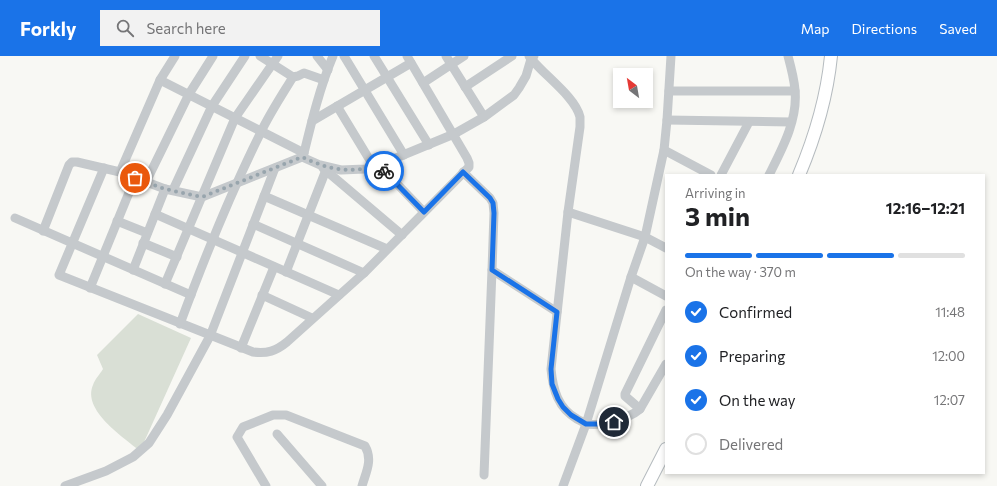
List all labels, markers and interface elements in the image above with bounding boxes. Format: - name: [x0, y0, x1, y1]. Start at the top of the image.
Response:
- search box: [100, 10, 380, 46]
- text: Forkly: [20, 17, 76, 40]
- icon: search: [114, 17, 136, 39]
- text: Search here: [146, 19, 226, 37]
- text: Map: [801, 20, 830, 37]
- text: Directions: [852, 20, 917, 37]
- text: Saved: [939, 20, 977, 37]
- north arrow: [613, 68, 653, 108]
- map controls: [613, 68, 653, 108]
- courier: [364, 151, 404, 191]
- icon: bike: [373, 160, 395, 182]
- pin: [118, 161, 152, 195]
- icon: bag: [124, 167, 146, 189]
- text: Arriving in: [685, 185, 745, 201]
- text: 12:16–12:21: [886, 199, 965, 217]
- text: 3 min: [685, 200, 750, 231]
- text: On the way · 370 m: [685, 264, 796, 280]
- icon: check: [685, 301, 707, 323]
- text: Confirmed: [719, 303, 792, 321]
- text: 11:48: [935, 304, 965, 320]
- icon: check: [685, 345, 707, 367]
- text: Preparing: [719, 347, 785, 365]
- text: 12:00: [932, 348, 965, 364]
- icon: check: [685, 389, 707, 411]
- text: On the way: [719, 391, 796, 409]
- text: 12:07: [934, 392, 965, 408]
- pin: [597, 405, 631, 439]
- icon: home: [603, 411, 625, 433]
- text: Delivered: [719, 435, 783, 453]

